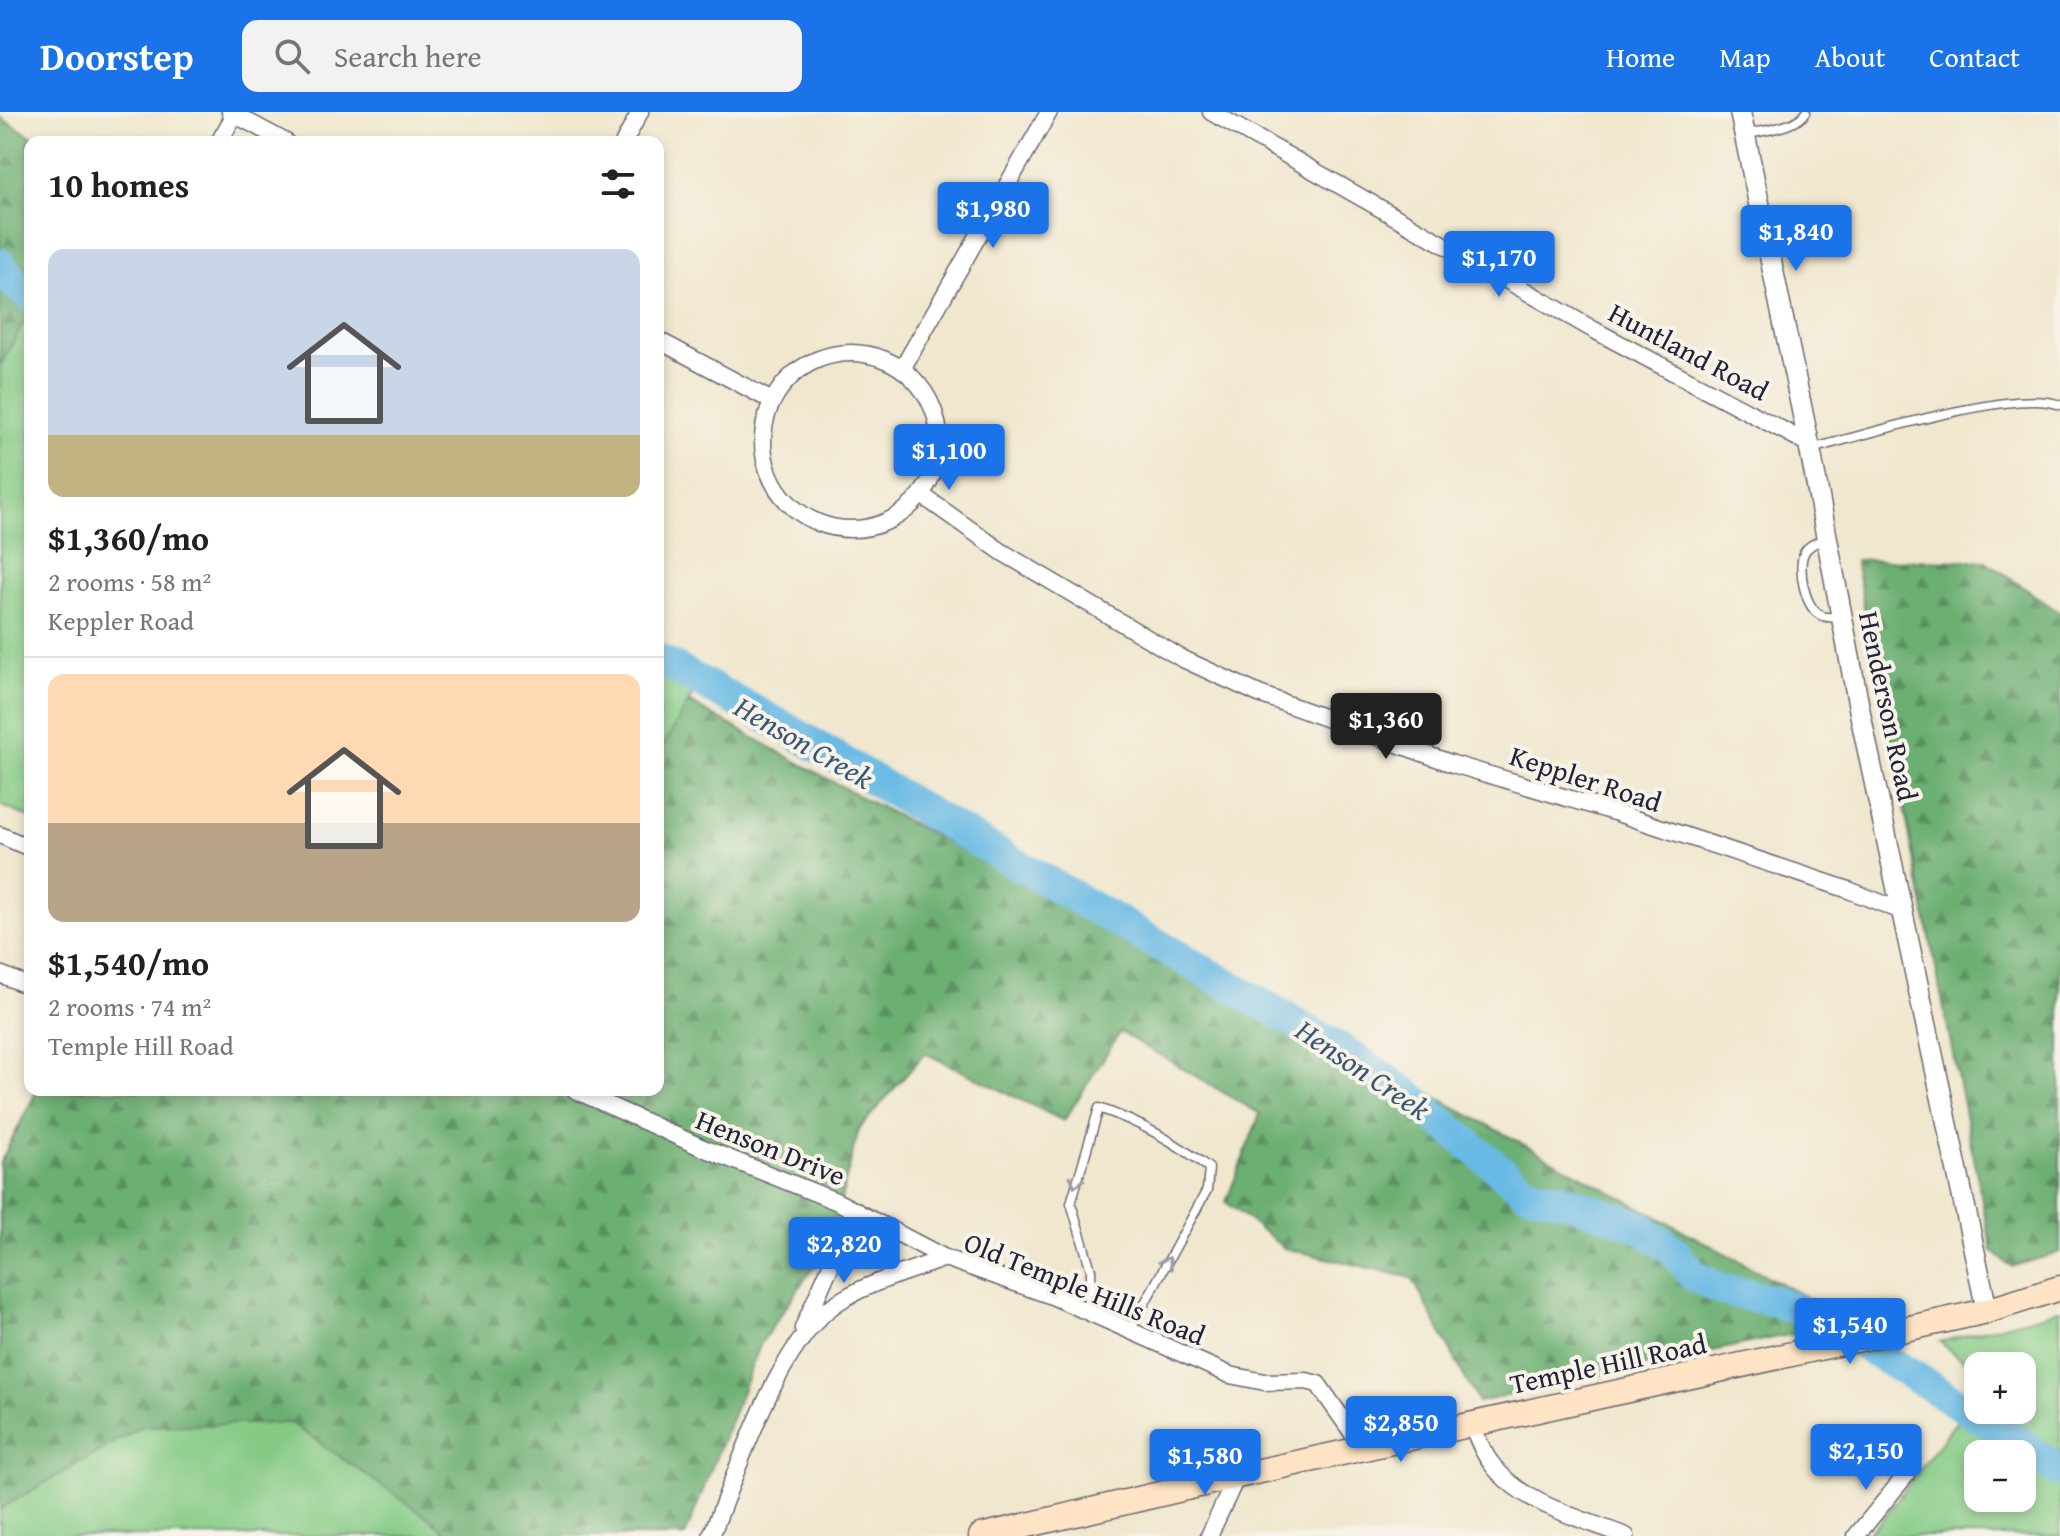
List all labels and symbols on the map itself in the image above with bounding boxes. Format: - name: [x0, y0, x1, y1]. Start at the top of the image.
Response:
- pin: $1,980: [928, 182, 1058, 250]
- pin: $1,840: [1731, 205, 1861, 273]
- pin: $1,170: [1434, 231, 1564, 299]
- street label: Huntland Road: [1602, 292, 1776, 410]
- pin: $1,100: [884, 424, 1014, 492]
- street label: Henderson Road: [1849, 607, 1929, 805]
- water label: Henson Creek: [726, 684, 882, 800]
- pin: $1,360: [1321, 693, 1451, 761]
- street label: Keppler Road: [1505, 734, 1667, 822]
- water label: Henson Creek: [1286, 1007, 1439, 1130]
- street label: Henson Drive: [690, 1098, 852, 1196]
- one-way arrow: [1069, 1175, 1086, 1189]
- pin: $2,820: [779, 1217, 909, 1285]
- street label: Old Temple Hills Road: [958, 1221, 1212, 1355]
- one-way arrow: [1158, 1256, 1173, 1271]
- pin: $1,540: [1785, 1298, 1915, 1366]
- street label: Temple Hill Road: [1506, 1322, 1710, 1404]
- pin: $2,850: [1336, 1396, 1466, 1464]
- pin: $2,150: [1801, 1424, 1931, 1492]
- pin: $1,580: [1140, 1429, 1270, 1497]

